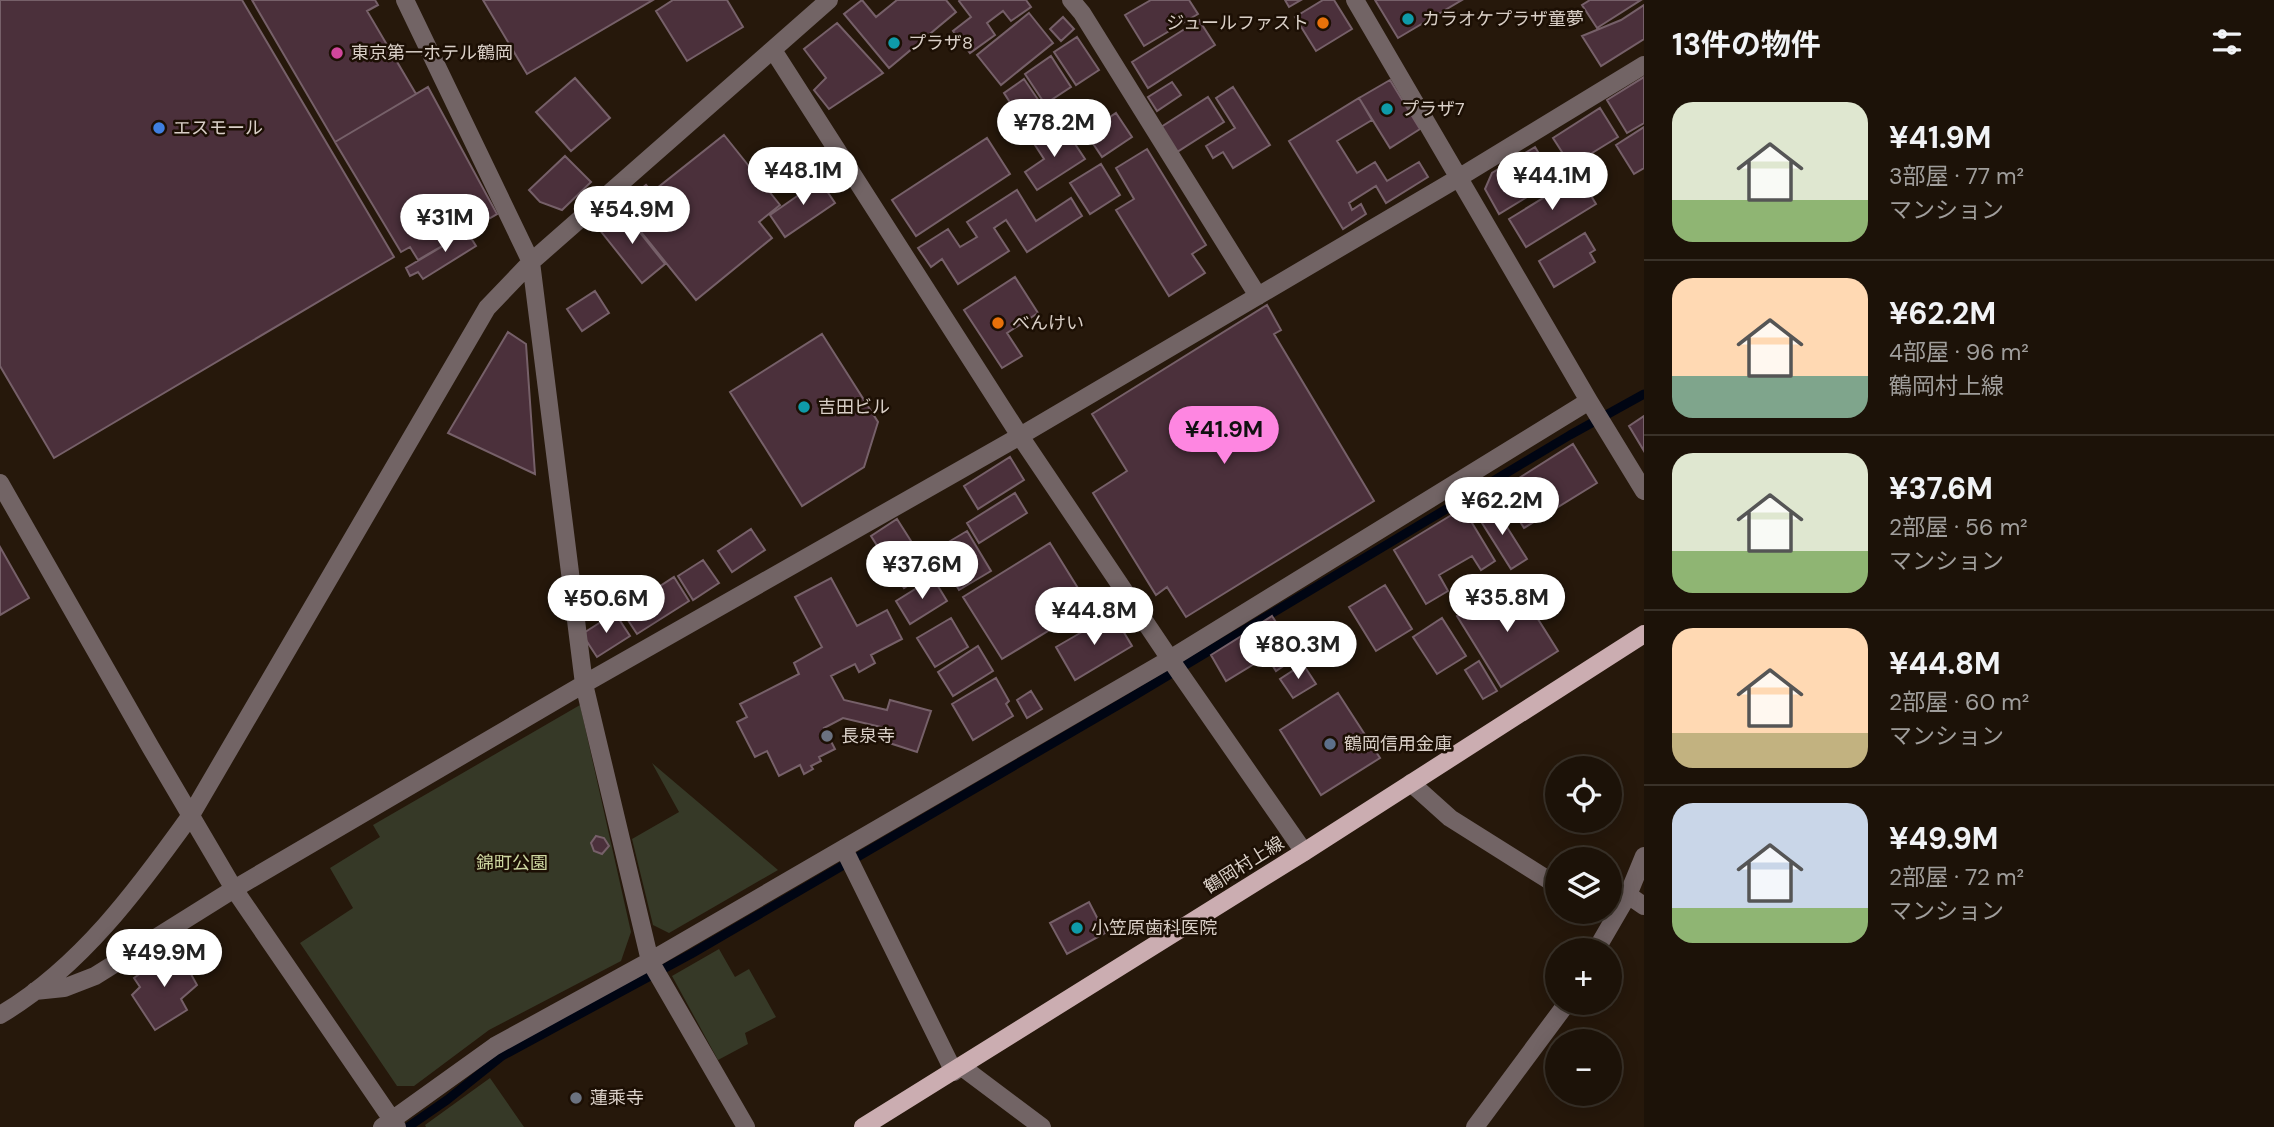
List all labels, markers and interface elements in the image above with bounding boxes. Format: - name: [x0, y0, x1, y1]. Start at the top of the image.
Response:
- place label: カラオケプラザ童夢: [1422, 7, 1584, 31]
- place label: ジュールファスト: [1166, 11, 1309, 35]
- marker: カラオケプラザ童夢: [1400, 11, 1416, 27]
- marker: ジュールファスト: [1315, 15, 1331, 31]
- icon: filters: [2208, 23, 2246, 61]
- text: 13件の物件: [1672, 25, 1821, 64]
- place label: プラザ8: [908, 31, 973, 55]
- marker: プラザ8: [886, 35, 902, 51]
- place label: 東京第一ホテル鶴岡: [351, 41, 513, 65]
- marker: 東京第一ホテル鶴岡: [329, 45, 345, 61]
- place label: プラザ7: [1401, 97, 1465, 121]
- pin: ¥78.2M: [997, 100, 1111, 159]
- marker: プラザ7: [1379, 101, 1395, 117]
- text: ¥78.2M: [1013, 107, 1095, 137]
- place label: エスモール: [173, 116, 263, 140]
- text: ¥41.9M: [1889, 118, 1991, 157]
- marker: エスモール: [151, 120, 167, 136]
- icon: home: [1728, 130, 1812, 214]
- pin: ¥48.1M: [746, 148, 860, 207]
- pin: ¥44.1M: [1495, 152, 1609, 212]
- text: ¥48.1M: [764, 155, 842, 185]
- text: ¥44.1M: [1513, 160, 1591, 190]
- text: 3部屋 · 77 m²: [1889, 161, 2024, 191]
- pin: ¥54.9M: [575, 187, 689, 246]
- pin: ¥31M: [404, 194, 486, 254]
- text: ¥54.9M: [590, 194, 674, 224]
- text: マンション: [1889, 195, 2004, 225]
- text: ¥31M: [416, 202, 474, 232]
- text: ¥62.2M: [1889, 294, 1996, 333]
- icon: home: [1728, 306, 1812, 390]
- place label: べんけい: [1012, 311, 1084, 335]
- marker: べんけい: [990, 315, 1006, 331]
- text: 4部屋 · 96 m²: [1889, 337, 2029, 367]
- text: 鶴岡村上線: [1889, 371, 2004, 401]
- place label: 吉田ビル: [818, 395, 890, 419]
- marker: 吉田ビル: [796, 399, 812, 415]
- pin: ¥41.9M: [1167, 406, 1281, 466]
- text: ¥41.9M: [1185, 414, 1263, 444]
- text: ¥37.6M: [1889, 469, 1993, 508]
- pin: ¥62.2M: [1445, 477, 1559, 537]
- icon: home: [1728, 481, 1812, 565]
- text: ¥62.2M: [1461, 485, 1543, 515]
- text: 2部屋 · 56 m²: [1889, 512, 2028, 542]
- pin: ¥37.6M: [865, 542, 979, 601]
- text: マンション: [1889, 546, 2004, 576]
- text: ¥37.6M: [882, 549, 962, 579]
- pin: ¥35.8M: [1450, 574, 1564, 634]
- pin: ¥50.6M: [549, 576, 663, 635]
- text: ¥35.8M: [1465, 582, 1549, 612]
- text: ¥50.6M: [564, 583, 648, 613]
- pin: ¥44.8M: [1037, 588, 1151, 647]
- text: ¥44.8M: [1051, 595, 1137, 625]
- pin: ¥80.3M: [1241, 622, 1355, 681]
- text: ¥80.3M: [1256, 629, 1340, 659]
- text: ¥44.8M: [1889, 644, 2001, 683]
- icon: home: [1728, 656, 1812, 740]
- text: 2部屋 · 60 m²: [1889, 687, 2029, 717]
- text: マンション: [1889, 721, 2004, 751]
- place label: 長泉寺: [841, 724, 895, 748]
- marker: 長泉寺: [819, 728, 835, 744]
- place label: 鶴岡信用金庫: [1344, 732, 1452, 756]
- marker: 鶴岡信用金庫: [1322, 736, 1338, 752]
- map controls: [1545, 756, 1622, 1106]
- button: locate: [1545, 756, 1622, 833]
- text: ¥49.9M: [1889, 819, 1998, 858]
- street label: 鶴岡村上線: [1199, 831, 1289, 899]
- icon: home: [1728, 831, 1812, 915]
- button: layers: [1545, 847, 1622, 924]
- park label: 錦町公園: [476, 851, 548, 875]
- text: 2部屋 · 72 m²: [1889, 862, 2024, 892]
- text: マンション: [1889, 896, 2004, 926]
- place label: 小笠原歯科医院: [1091, 916, 1217, 940]
- marker: 小笠原歯科医院: [1069, 920, 1085, 936]
- pin: ¥49.9M: [107, 930, 221, 989]
- text: ¥49.9M: [122, 937, 206, 967]
- button: +: [1545, 938, 1622, 1015]
- button: −: [1545, 1029, 1622, 1106]
- place label: 蓮乘寺: [590, 1086, 644, 1110]
- marker: 蓮乘寺: [568, 1090, 584, 1106]

